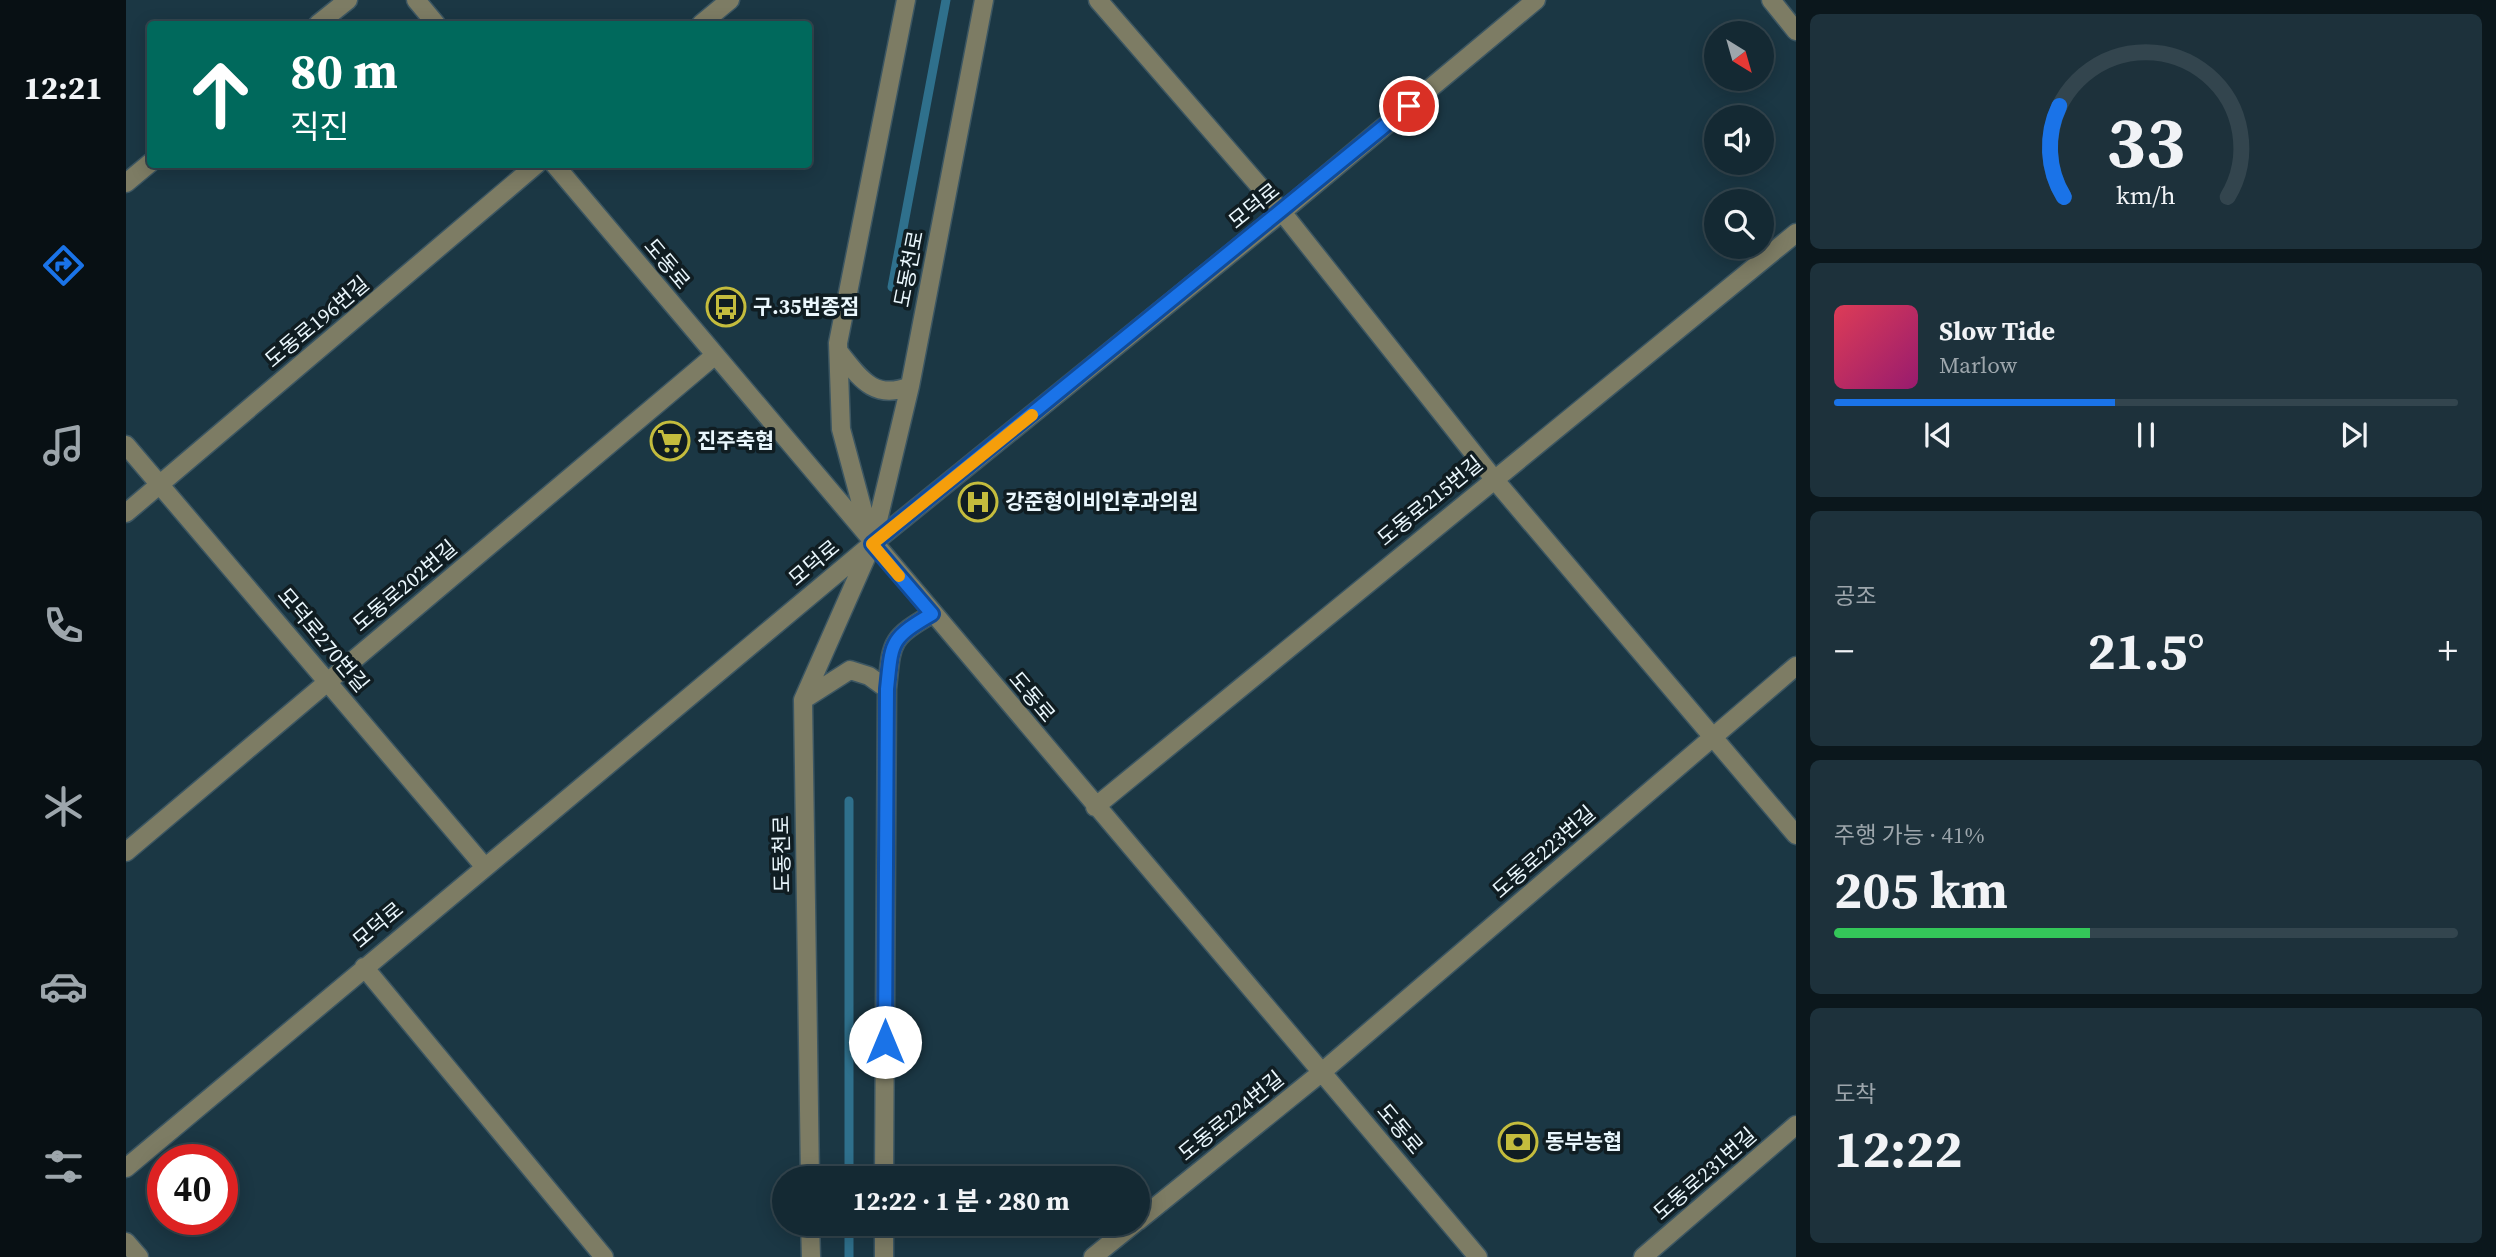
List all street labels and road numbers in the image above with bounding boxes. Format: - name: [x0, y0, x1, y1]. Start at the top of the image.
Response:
- street label: 모덕로: [1222, 176, 1285, 235]
- street label: 도동천로: [887, 228, 930, 310]
- street label: 도동로: [638, 232, 697, 295]
- street label: 도동로196번길: [258, 269, 375, 374]
- street label: 도동로215번길: [1371, 449, 1489, 552]
- street label: 도동로202번길: [346, 533, 463, 638]
- street label: 모덕로: [782, 533, 845, 592]
- street label: 모덕로270번길: [271, 581, 376, 698]
- street label: 도동로: [1003, 665, 1062, 728]
- street label: 도동로223번길: [1486, 799, 1602, 905]
- street label: 도동천로: [766, 815, 797, 893]
- street label: 모덕로: [346, 895, 409, 954]
- street label: 도동로224번길: [1172, 1064, 1290, 1167]
- street label: 도동로: [1371, 1097, 1430, 1160]
- street label: 도동로231번길: [1647, 1121, 1763, 1227]

